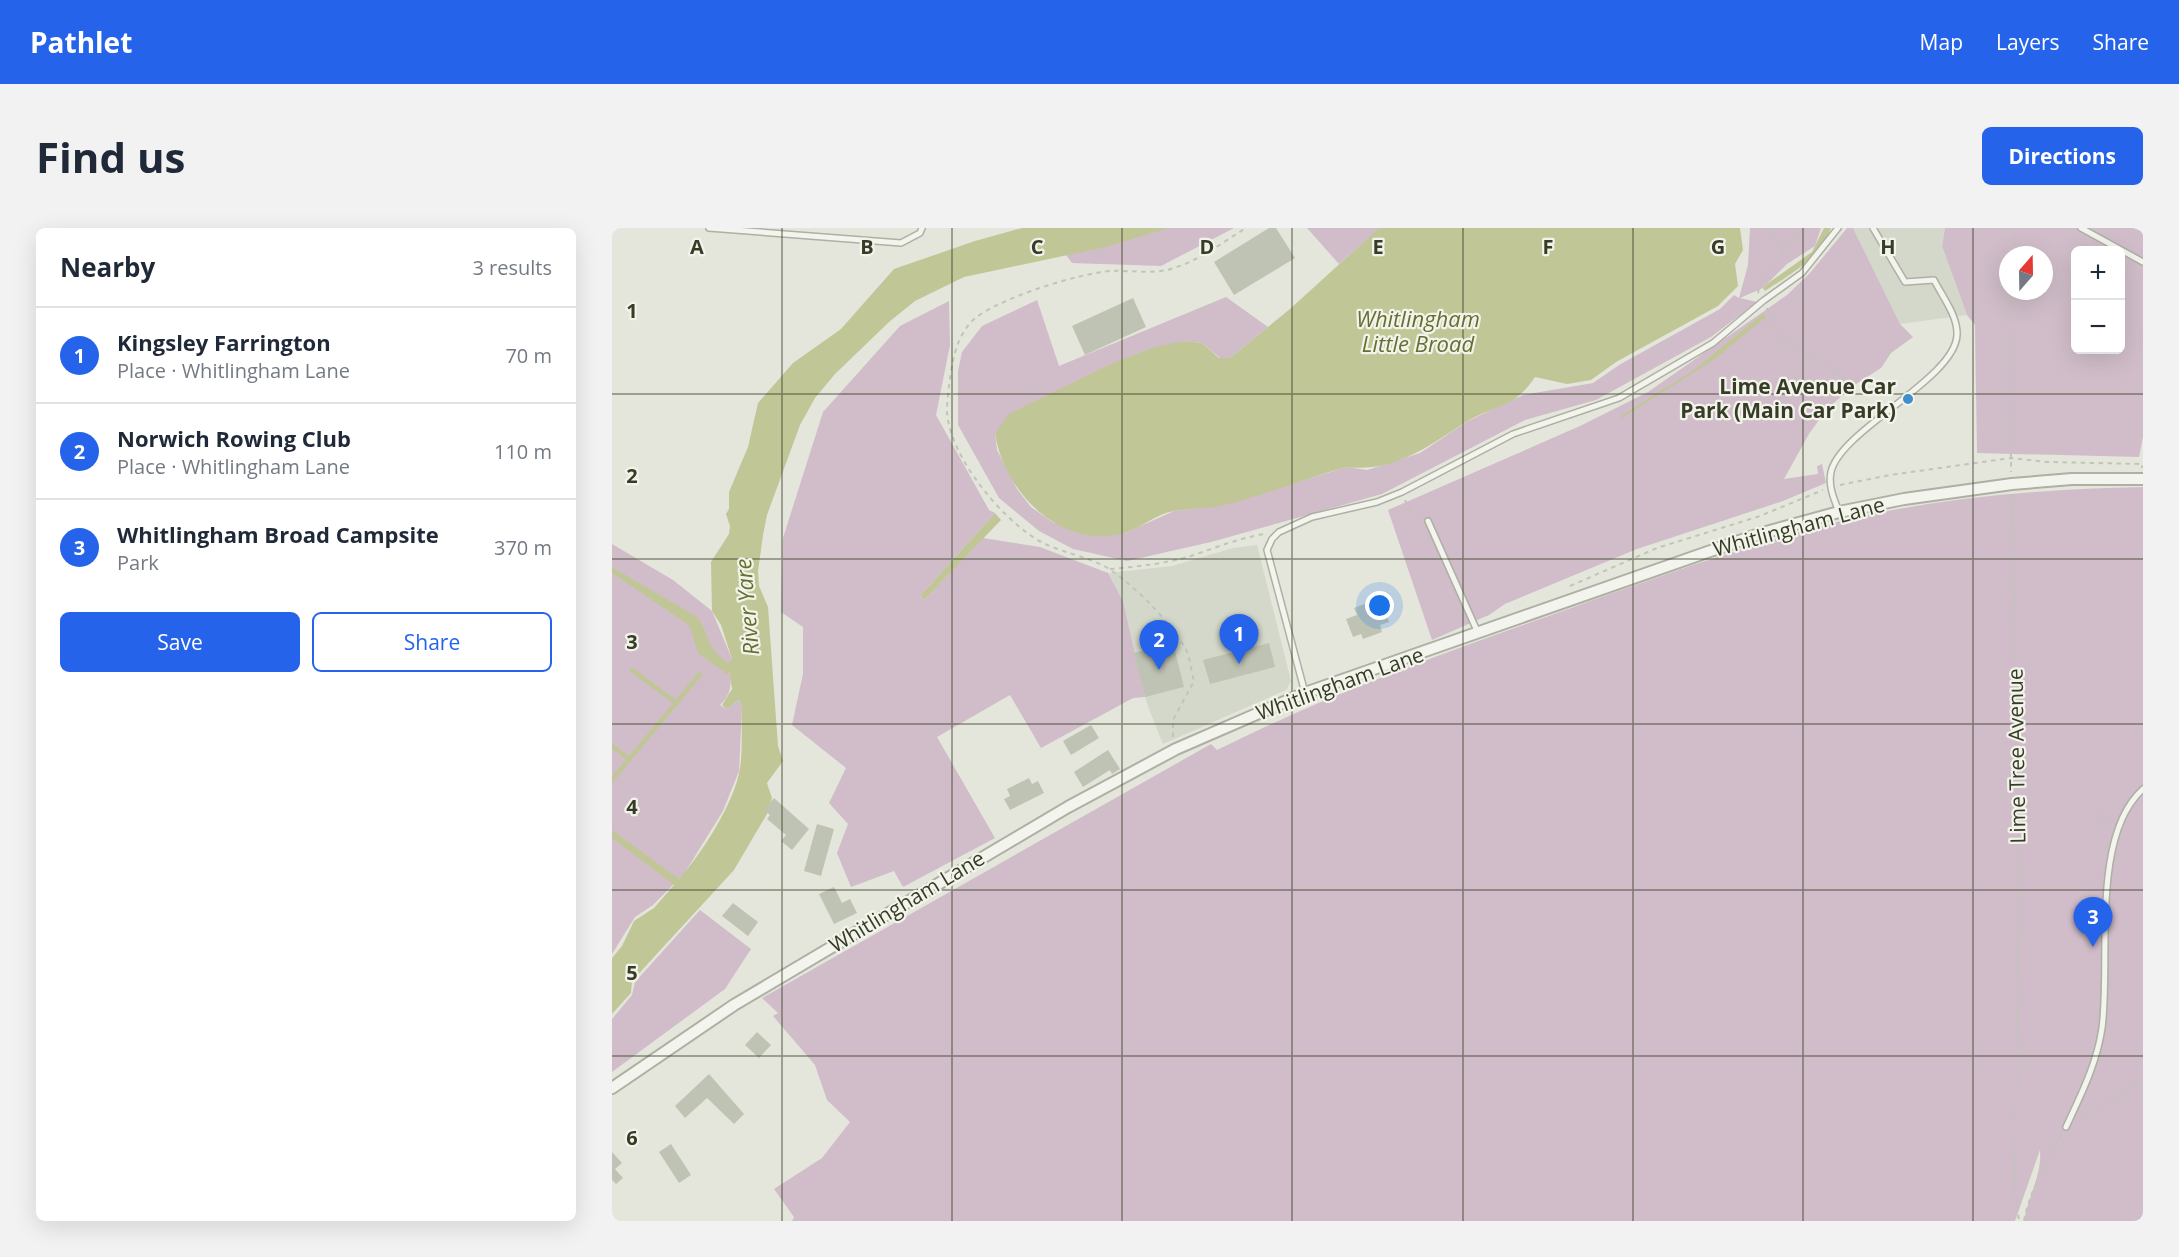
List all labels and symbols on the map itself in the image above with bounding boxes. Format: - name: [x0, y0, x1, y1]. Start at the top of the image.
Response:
- text: A: [690, 233, 704, 260]
- text: B: [860, 233, 874, 260]
- text: C: [1031, 233, 1044, 260]
- text: D: [1200, 233, 1214, 260]
- text: E: [1372, 233, 1384, 260]
- text: F: [1543, 233, 1553, 260]
- text: G: [1711, 233, 1725, 260]
- text: H: [1880, 233, 1896, 260]
- north arrow: [1999, 246, 2053, 300]
- text: 1: [626, 297, 638, 324]
- water label: Whitlingham Little Broad: [1356, 303, 1480, 358]
- place label: Lime Avenue Car Park (Main Car Park): [1680, 372, 1896, 424]
- marker: Lime Avenue Car Park (Main Car Park): [1901, 392, 1915, 406]
- text: 2: [626, 462, 638, 489]
- street label: Whitlingham Lane: [1710, 490, 1888, 562]
- water label: River Yare: [727, 557, 765, 657]
- your location: [1365, 591, 1394, 620]
- pin: 1: [1220, 614, 1258, 664]
- pin: 2: [1140, 620, 1178, 670]
- text: 3: [626, 628, 638, 655]
- street label: Whitlingham Lane: [1252, 640, 1427, 726]
- street label: Lime Tree Avenue: [2000, 668, 2032, 844]
- text: 4: [626, 793, 638, 820]
- street label: Whitlingham Lane: [824, 844, 989, 959]
- pin: 3: [2074, 898, 2112, 947]
- text: 5: [626, 959, 638, 986]
- text: 6: [626, 1124, 638, 1151]

